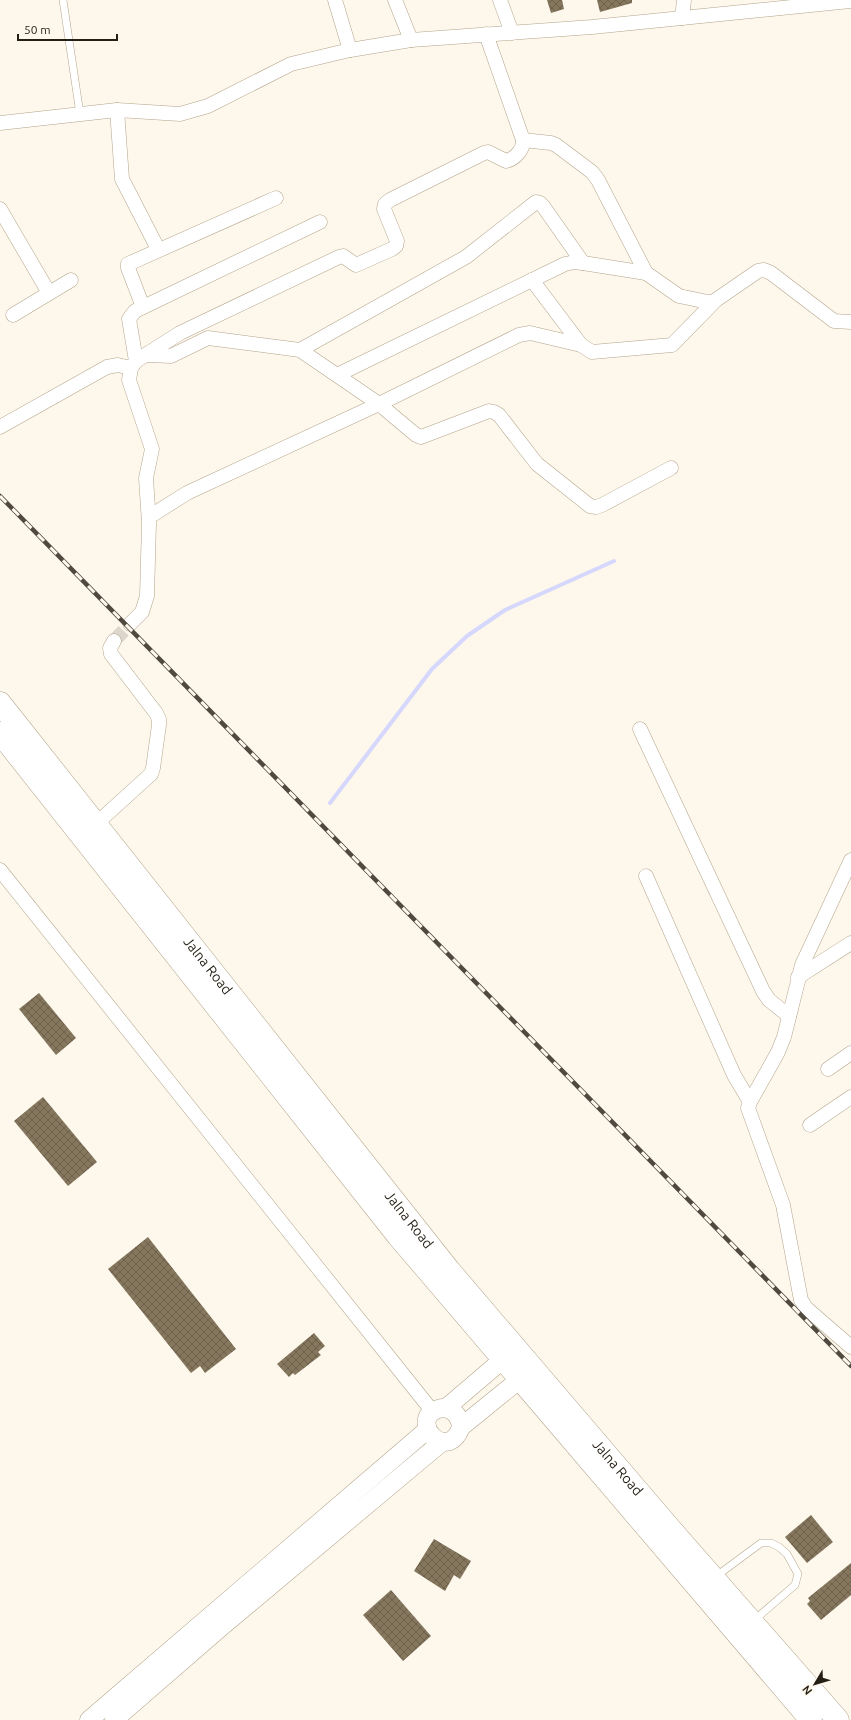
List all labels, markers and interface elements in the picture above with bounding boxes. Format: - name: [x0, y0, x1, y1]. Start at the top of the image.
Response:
- scale bar: [18, 16, 117, 42]
- text: 50 m: [24, 23, 51, 36]
- street label: Jalna Road: [180, 934, 236, 997]
- street label: Jalna Road: [382, 1188, 437, 1251]
- street label: Jalna Road: [589, 1436, 646, 1499]
- north arrow: [795, 1664, 835, 1704]
- text: N: [800, 1683, 814, 1697]

